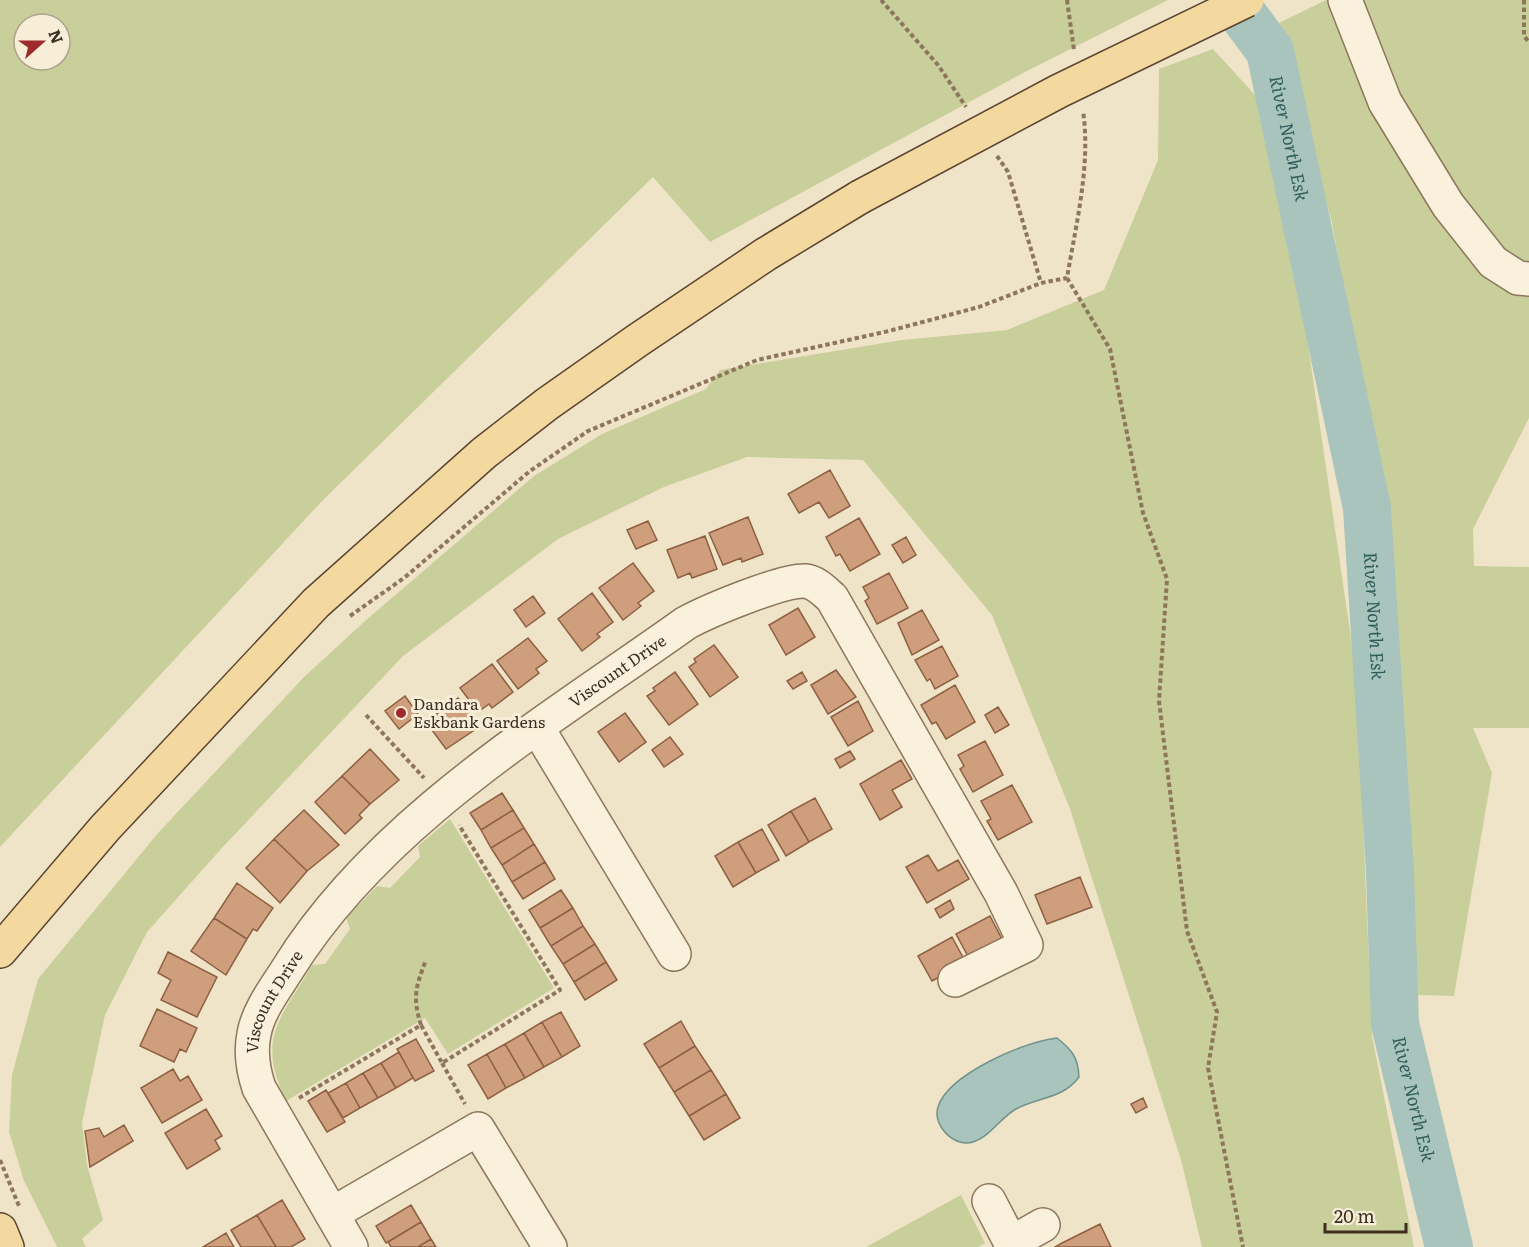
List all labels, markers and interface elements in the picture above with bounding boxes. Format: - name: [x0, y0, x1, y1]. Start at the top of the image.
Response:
- north arrow: [12, 12, 72, 72]
- text: N: [43, 26, 71, 47]
- water label: River North Esk: [1264, 73, 1317, 204]
- water label: River North Esk: [1358, 551, 1393, 681]
- street label: Viscount Drive: [563, 628, 670, 712]
- place label: Dandara Eskbank Gardens: [413, 691, 545, 733]
- marker: Dandara Eskbank Gardens: [394, 706, 408, 720]
- street label: Viscount Drive: [239, 945, 308, 1054]
- water label: River North Esk: [1386, 1033, 1443, 1165]
- scale bar: [1325, 1196, 1406, 1234]
- text: 20 m: [1334, 1202, 1375, 1229]

